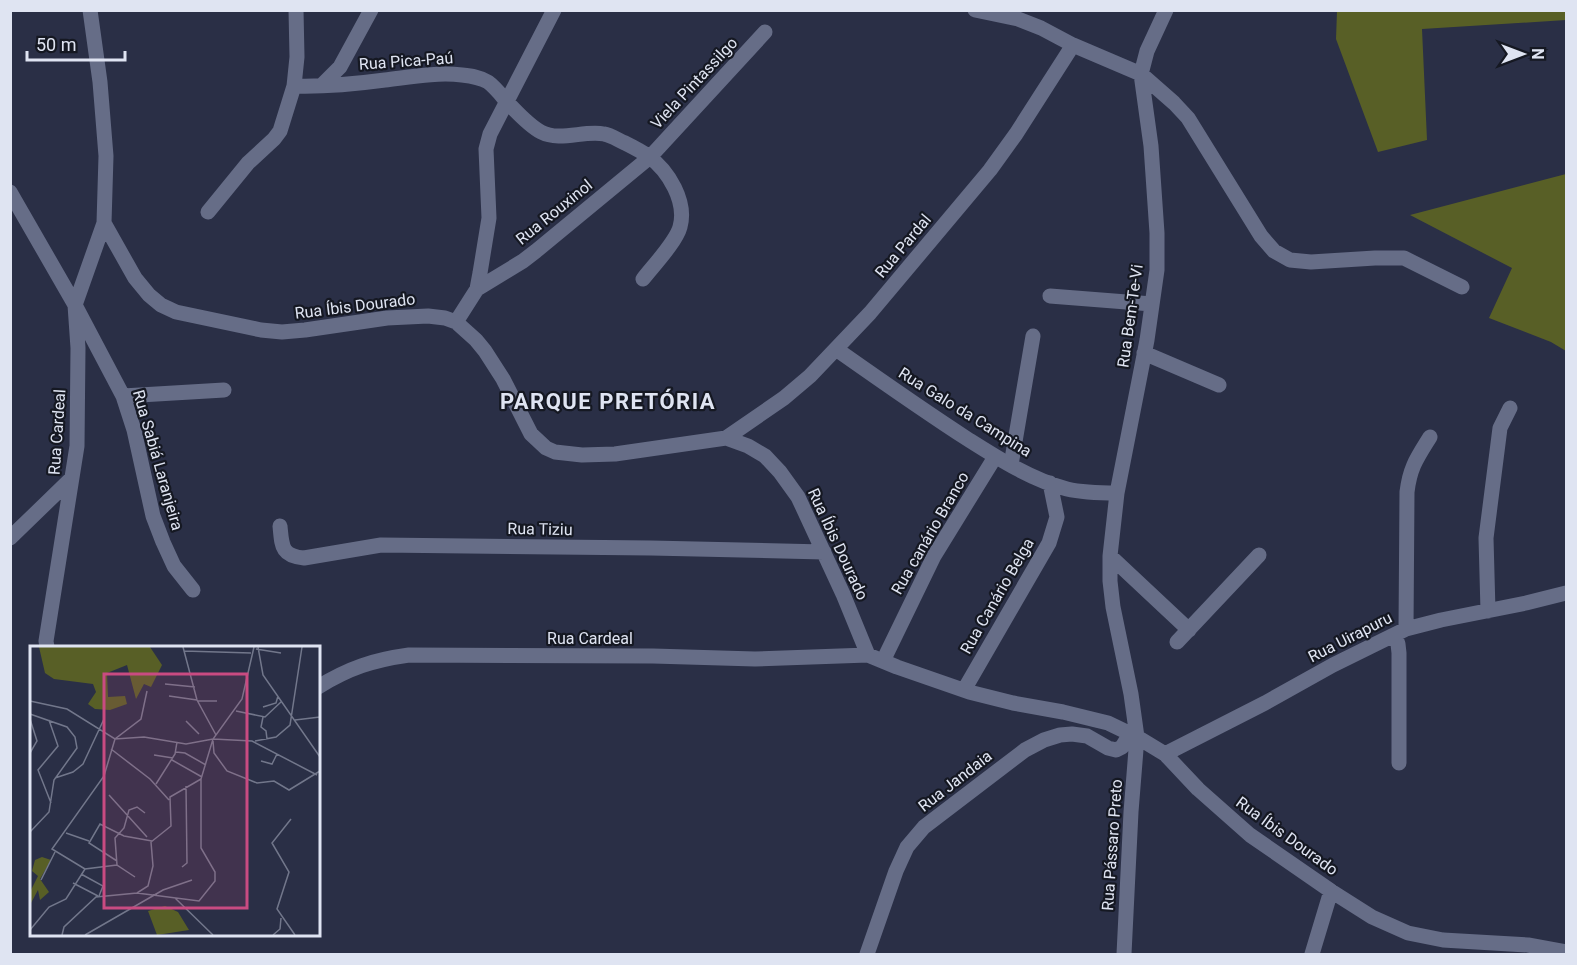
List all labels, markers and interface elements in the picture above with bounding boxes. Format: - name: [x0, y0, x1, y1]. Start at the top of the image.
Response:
- scale bar: [27, 24, 124, 62]
- north arrow: [1493, 24, 1553, 84]
- street label: Viela Pintassilgo: [647, 33, 741, 133]
- text: 50 m: [36, 34, 76, 55]
- street label: Rua Pica-Paú: [358, 48, 454, 74]
- text: N: [1528, 48, 1547, 60]
- street label: Rua Rouxinol: [512, 175, 596, 249]
- street label: Rua Pardal: [871, 210, 935, 282]
- street label: Rua Bem-Te-Vi: [1113, 263, 1147, 369]
- street label: Rua Íbis Dourado: [294, 289, 416, 323]
- street label: Rua Galo da Campina: [895, 363, 1035, 461]
- street label: Rua Sabiá Laranjeira: [129, 388, 187, 532]
- district label: PARQUE PRETÓRIA: [500, 388, 716, 414]
- street label: Rua Cardeal: [45, 389, 69, 475]
- street label: Rua canário Branco: [887, 468, 973, 598]
- street label: Rua Íbis Dourado: [804, 485, 872, 603]
- street label: Rua Tiziu: [507, 519, 573, 539]
- street label: Rua Canário Belga: [956, 535, 1038, 657]
- street label: Rua Uirapuru: [1305, 608, 1395, 666]
- street label: Rua Cardeal: [547, 629, 633, 648]
- inset map: [30, 646, 320, 935]
- street label: Rua Jandaia: [914, 746, 996, 816]
- street label: Rua Pássaro Preto: [1098, 779, 1126, 911]
- street label: Rua Íbis Dourado: [1232, 793, 1342, 879]

